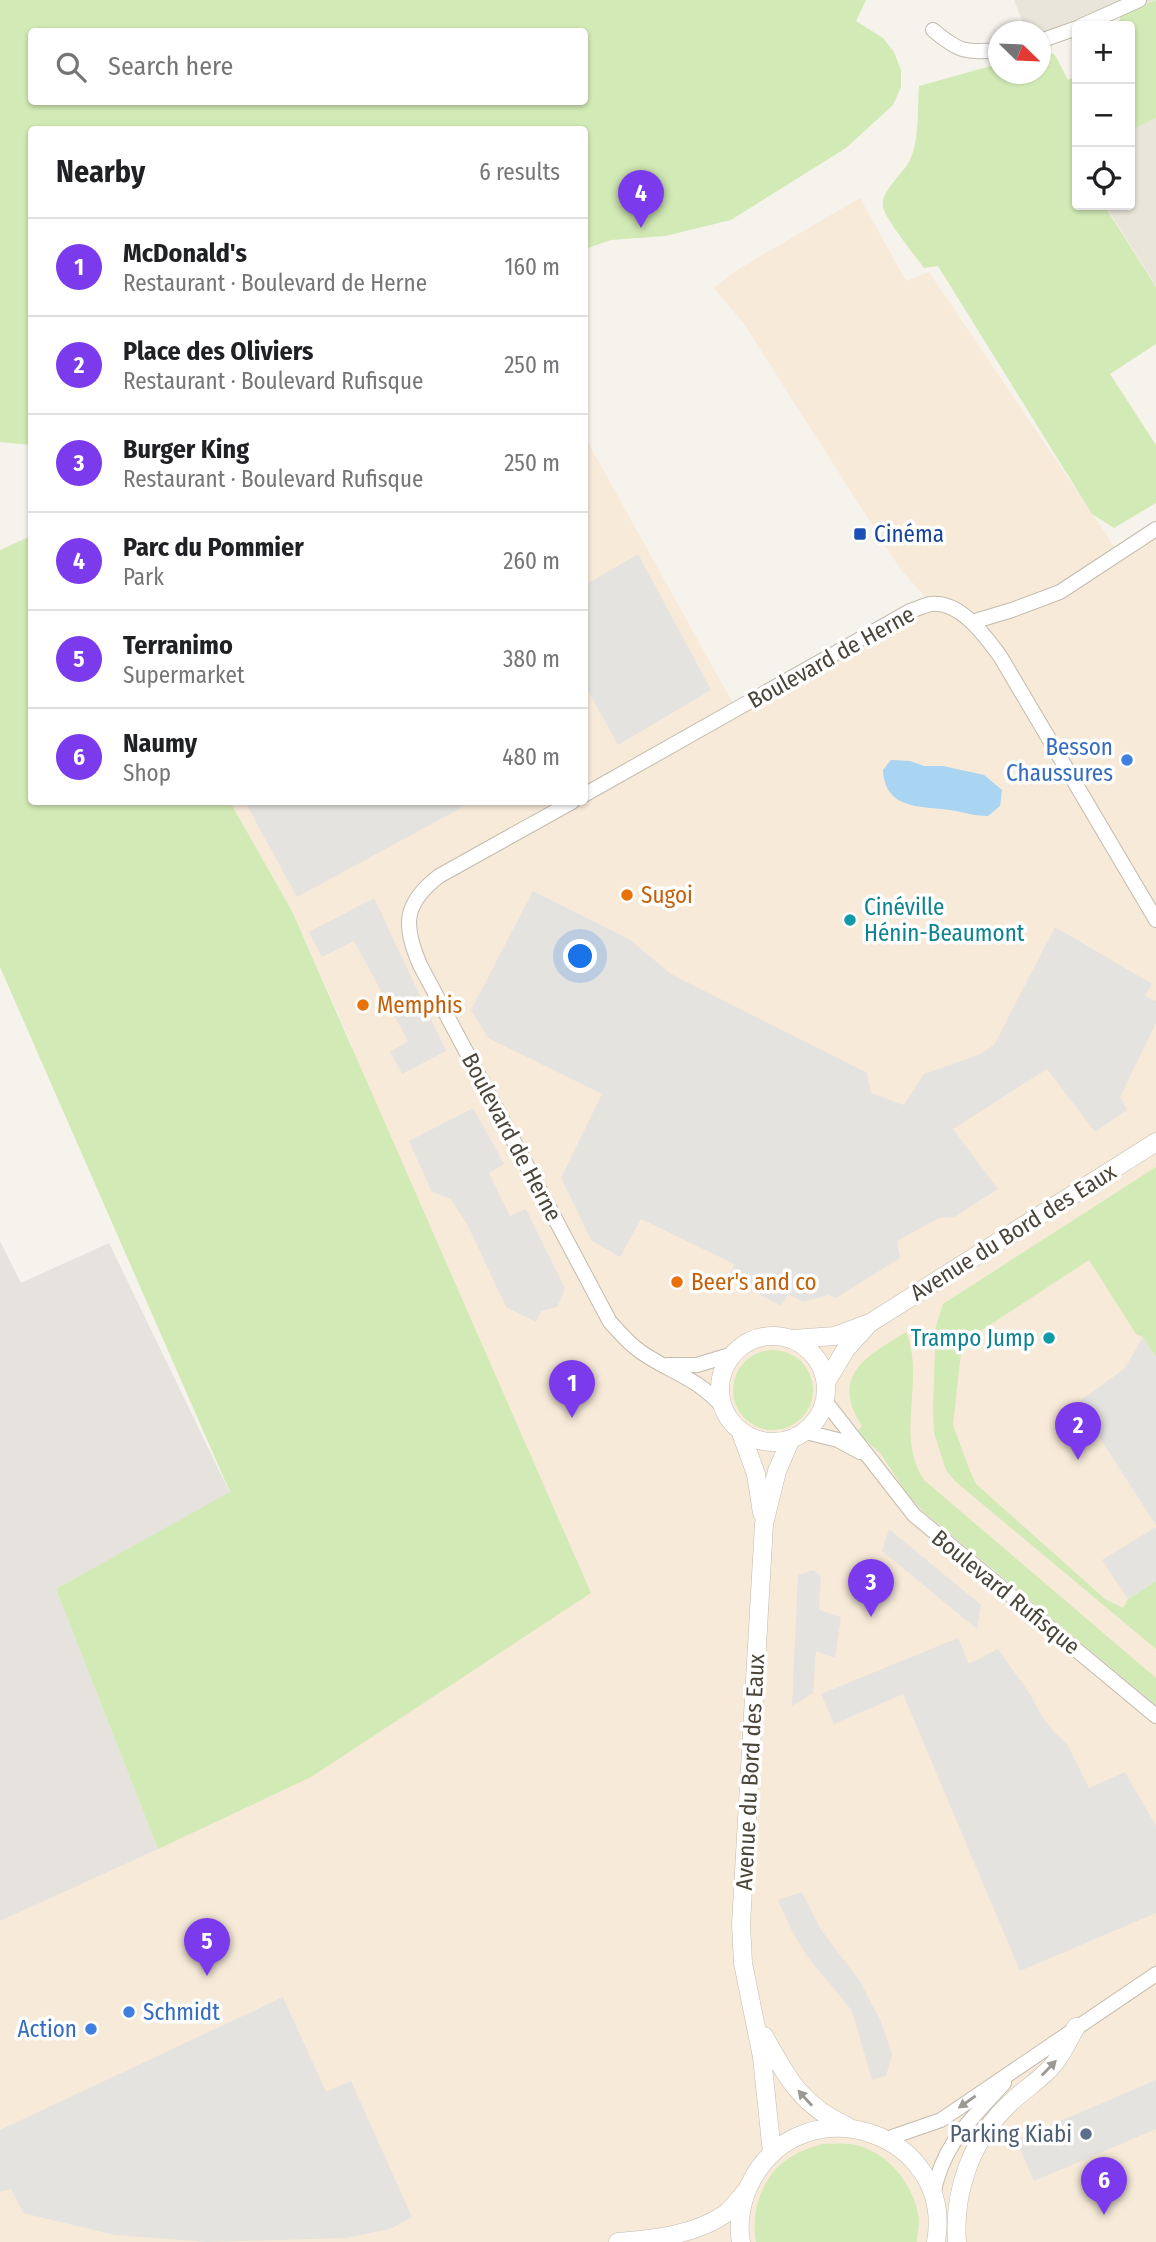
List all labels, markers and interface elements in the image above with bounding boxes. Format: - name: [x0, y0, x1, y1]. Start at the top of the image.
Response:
- north arrow: [988, 21, 1051, 84]
- map controls: [1072, 21, 1135, 210]
- button: +: [1072, 21, 1135, 84]
- search box: [28, 28, 588, 105]
- icon: search: [52, 48, 90, 86]
- text: Search here: [108, 51, 233, 82]
- button: −: [1072, 84, 1135, 147]
- button: locate: [1072, 147, 1135, 210]
- text: Nearby: [56, 154, 145, 190]
- text: 6 results: [479, 158, 560, 186]
- pin: 4: [618, 170, 664, 228]
- text: McDonald's: [123, 238, 247, 269]
- text: 1: [74, 253, 84, 281]
- text: 160 m: [505, 253, 560, 281]
- text: Restaurant · Boulevard de Herne: [123, 269, 427, 297]
- text: Place des Oliviers: [123, 336, 313, 367]
- text: 2: [74, 351, 84, 379]
- text: 250 m: [504, 351, 560, 379]
- text: Restaurant · Boulevard Rufisque: [123, 367, 423, 395]
- text: Burger King: [123, 434, 249, 465]
- text: 3: [74, 449, 84, 477]
- text: 250 m: [504, 449, 560, 477]
- text: Restaurant · Boulevard Rufisque: [123, 465, 423, 493]
- place label: Cinéma: [874, 520, 944, 548]
- marker: Cinéma: [852, 526, 868, 542]
- text: Parc du Pommier: [123, 532, 304, 563]
- text: 4: [73, 547, 85, 575]
- text: 260 m: [503, 547, 560, 575]
- text: Park: [123, 563, 164, 591]
- street label: Boulevard de Herne: [743, 600, 919, 714]
- text: Terranimo: [123, 630, 233, 661]
- text: 5: [73, 645, 85, 673]
- text: 380 m: [503, 645, 560, 673]
- text: Supermarket: [123, 661, 244, 689]
- text: Naumy: [123, 728, 197, 759]
- place label: Besson Chaussures: [1006, 733, 1113, 787]
- text: 6: [73, 743, 85, 771]
- text: 480 m: [502, 743, 560, 771]
- marker: Besson Chaussures: [1119, 752, 1135, 768]
- text: Shop: [123, 759, 171, 787]
- place label: Sugoi: [641, 881, 693, 909]
- marker: Sugoi: [619, 887, 635, 903]
- place label: Cinéville Hénin-Beaumont: [864, 893, 1025, 947]
- marker: Cinéville Hénin-Beaumont: [842, 912, 858, 928]
- your location: [563, 939, 597, 973]
- place label: Memphis: [377, 991, 463, 1019]
- marker: Memphis: [355, 997, 371, 1013]
- street label: Boulevard de Herne: [456, 1048, 568, 1226]
- street label: Avenue du Bord des Eaux: [905, 1157, 1121, 1307]
- place label: Beer's and co: [691, 1268, 817, 1296]
- marker: Beer's and co: [669, 1274, 685, 1290]
- place label: Trampo Jump: [911, 1324, 1035, 1352]
- marker: Trampo Jump: [1041, 1330, 1057, 1346]
- pin: 1: [549, 1360, 595, 1418]
- pin: 2: [1055, 1402, 1101, 1460]
- street label: Boulevard Rufisque: [926, 1524, 1086, 1660]
- pin: 3: [848, 1559, 894, 1617]
- street label: Avenue du Bord des Eaux: [730, 1653, 770, 1891]
- pin: 5: [184, 1918, 230, 1976]
- place label: Schmidt: [143, 1998, 220, 2026]
- marker: Schmidt: [121, 2004, 137, 2020]
- place label: Action: [18, 2015, 77, 2043]
- marker: Action: [83, 2021, 99, 2037]
- one-way arrow: [1040, 2059, 1057, 2076]
- one-way arrow: [797, 2089, 813, 2107]
- one-way arrow: [958, 2095, 976, 2109]
- place label: Parking Kiabi: [950, 2120, 1072, 2148]
- marker: Parking Kiabi: [1078, 2126, 1094, 2142]
- pin: 6: [1081, 2157, 1127, 2215]

